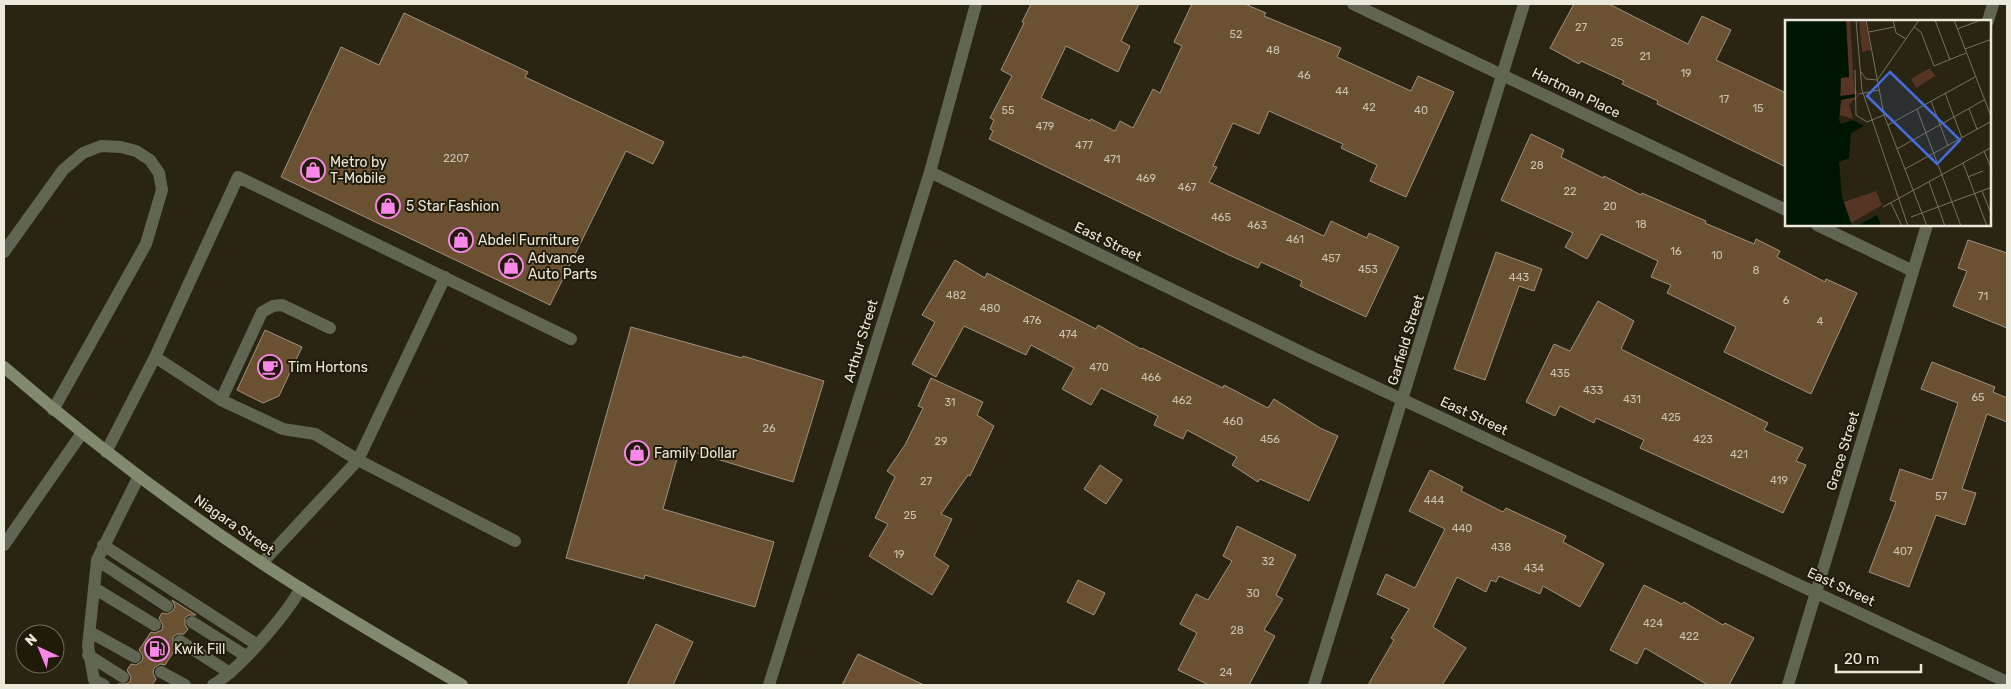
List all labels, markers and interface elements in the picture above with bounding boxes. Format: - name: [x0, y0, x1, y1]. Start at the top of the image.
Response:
- inset map: [1785, 20, 1991, 226]
- house number: 27: [1575, 21, 1587, 34]
- house number: 52: [1230, 28, 1243, 41]
- house number: 25: [1611, 36, 1624, 49]
- house number: 48: [1266, 44, 1280, 57]
- house number: 21: [1639, 50, 1651, 63]
- street label: Hartman Place: [1529, 64, 1623, 122]
- house number: 19: [1680, 67, 1692, 80]
- house number: 46: [1297, 69, 1311, 82]
- house number: 44: [1335, 85, 1349, 98]
- house number: 17: [1719, 93, 1730, 106]
- house number: 42: [1362, 101, 1376, 114]
- house number: 15: [1752, 102, 1764, 115]
- house number: 55: [1001, 104, 1015, 117]
- house number: 40: [1414, 104, 1428, 117]
- house number: 479: [1036, 120, 1054, 133]
- house number: 477: [1075, 139, 1093, 152]
- house number: 2207: [443, 152, 469, 165]
- house number: 471: [1104, 153, 1121, 166]
- place label: Metro by T-Mobile: [330, 154, 387, 187]
- shop icon: Metro by T-Mobile: [300, 157, 326, 183]
- house number: 28: [1530, 159, 1544, 172]
- house number: 469: [1136, 172, 1156, 185]
- house number: 467: [1178, 181, 1197, 194]
- house number: 22: [1564, 185, 1576, 198]
- shop icon: 5 Star Fashion: [375, 193, 401, 219]
- place label: 5 Star Fashion: [406, 198, 499, 215]
- house number: 20: [1603, 200, 1617, 213]
- house number: 465: [1211, 211, 1231, 224]
- street label: East Street: [1072, 218, 1145, 266]
- house number: 18: [1635, 218, 1647, 231]
- house number: 463: [1247, 219, 1267, 232]
- shop icon: Abdel Furniture: [448, 227, 474, 253]
- place label: Abdel Furniture: [478, 232, 579, 249]
- house number: 461: [1286, 233, 1304, 246]
- house number: 16: [1670, 245, 1682, 258]
- house number: 10: [1711, 249, 1723, 262]
- place label: Advance Auto Parts: [528, 250, 597, 283]
- house number: 457: [1321, 252, 1341, 265]
- shop icon: Advance Auto Parts: [498, 253, 524, 279]
- house number: 453: [1358, 263, 1378, 276]
- house number: 8: [1753, 264, 1760, 277]
- house number: 443: [1509, 271, 1530, 284]
- house number: 482: [946, 289, 966, 302]
- house number: 71: [1978, 290, 1988, 303]
- street label: Garfield Street: [1384, 292, 1428, 387]
- house number: 6: [1783, 294, 1790, 307]
- street label: Arthur Street: [840, 297, 882, 385]
- house number: 480: [980, 302, 1000, 315]
- house number: 476: [1023, 314, 1042, 327]
- house number: 4: [1817, 315, 1824, 328]
- house number: 474: [1059, 328, 1078, 341]
- cafe icon: Tim Hortons: [257, 354, 283, 380]
- place label: Tim Hortons: [288, 359, 368, 376]
- house number: 470: [1089, 361, 1109, 374]
- house number: 435: [1550, 367, 1570, 380]
- house number: 466: [1141, 371, 1161, 384]
- house number: 433: [1583, 384, 1603, 397]
- house number: 65: [1971, 391, 1985, 404]
- street label: East Street: [1437, 393, 1511, 439]
- house number: 431: [1623, 393, 1641, 406]
- house number: 462: [1172, 394, 1192, 407]
- house number: 31: [944, 396, 956, 409]
- street label: Grace Street: [1823, 409, 1863, 493]
- house number: 425: [1661, 411, 1681, 424]
- house number: 460: [1223, 415, 1243, 428]
- house number: 26: [762, 422, 776, 435]
- house number: 456: [1260, 433, 1280, 446]
- house number: 423: [1693, 433, 1713, 446]
- house number: 29: [935, 435, 947, 448]
- shop icon: Family Dollar: [624, 440, 650, 466]
- place label: Family Dollar: [654, 445, 738, 462]
- house number: 421: [1730, 448, 1748, 461]
- house number: 419: [1770, 474, 1788, 487]
- house number: 27: [920, 475, 932, 488]
- house number: 57: [1935, 490, 1947, 503]
- street label: Niagara Street: [191, 491, 278, 559]
- house number: 444: [1424, 494, 1444, 507]
- house number: 25: [904, 509, 917, 522]
- house number: 440: [1452, 522, 1472, 535]
- house number: 438: [1491, 541, 1511, 554]
- house number: 407: [1893, 545, 1913, 558]
- house number: 19: [893, 548, 905, 561]
- house number: 32: [1261, 555, 1275, 568]
- house number: 434: [1524, 562, 1544, 575]
- street label: East Street: [1804, 564, 1878, 610]
- house number: 30: [1246, 587, 1260, 600]
- house number: 424: [1643, 617, 1663, 630]
- north arrow: [15, 624, 65, 674]
- house number: 28: [1230, 624, 1244, 637]
- text: N: [22, 630, 41, 650]
- house number: 422: [1679, 630, 1699, 643]
- fuel station icon: Kwik Fill: [144, 636, 170, 662]
- place label: Kwik Fill: [174, 641, 225, 658]
- scale bar: [1836, 642, 1921, 674]
- text: 20 m: [1844, 650, 1879, 668]
- house number: 24: [1219, 666, 1233, 679]

